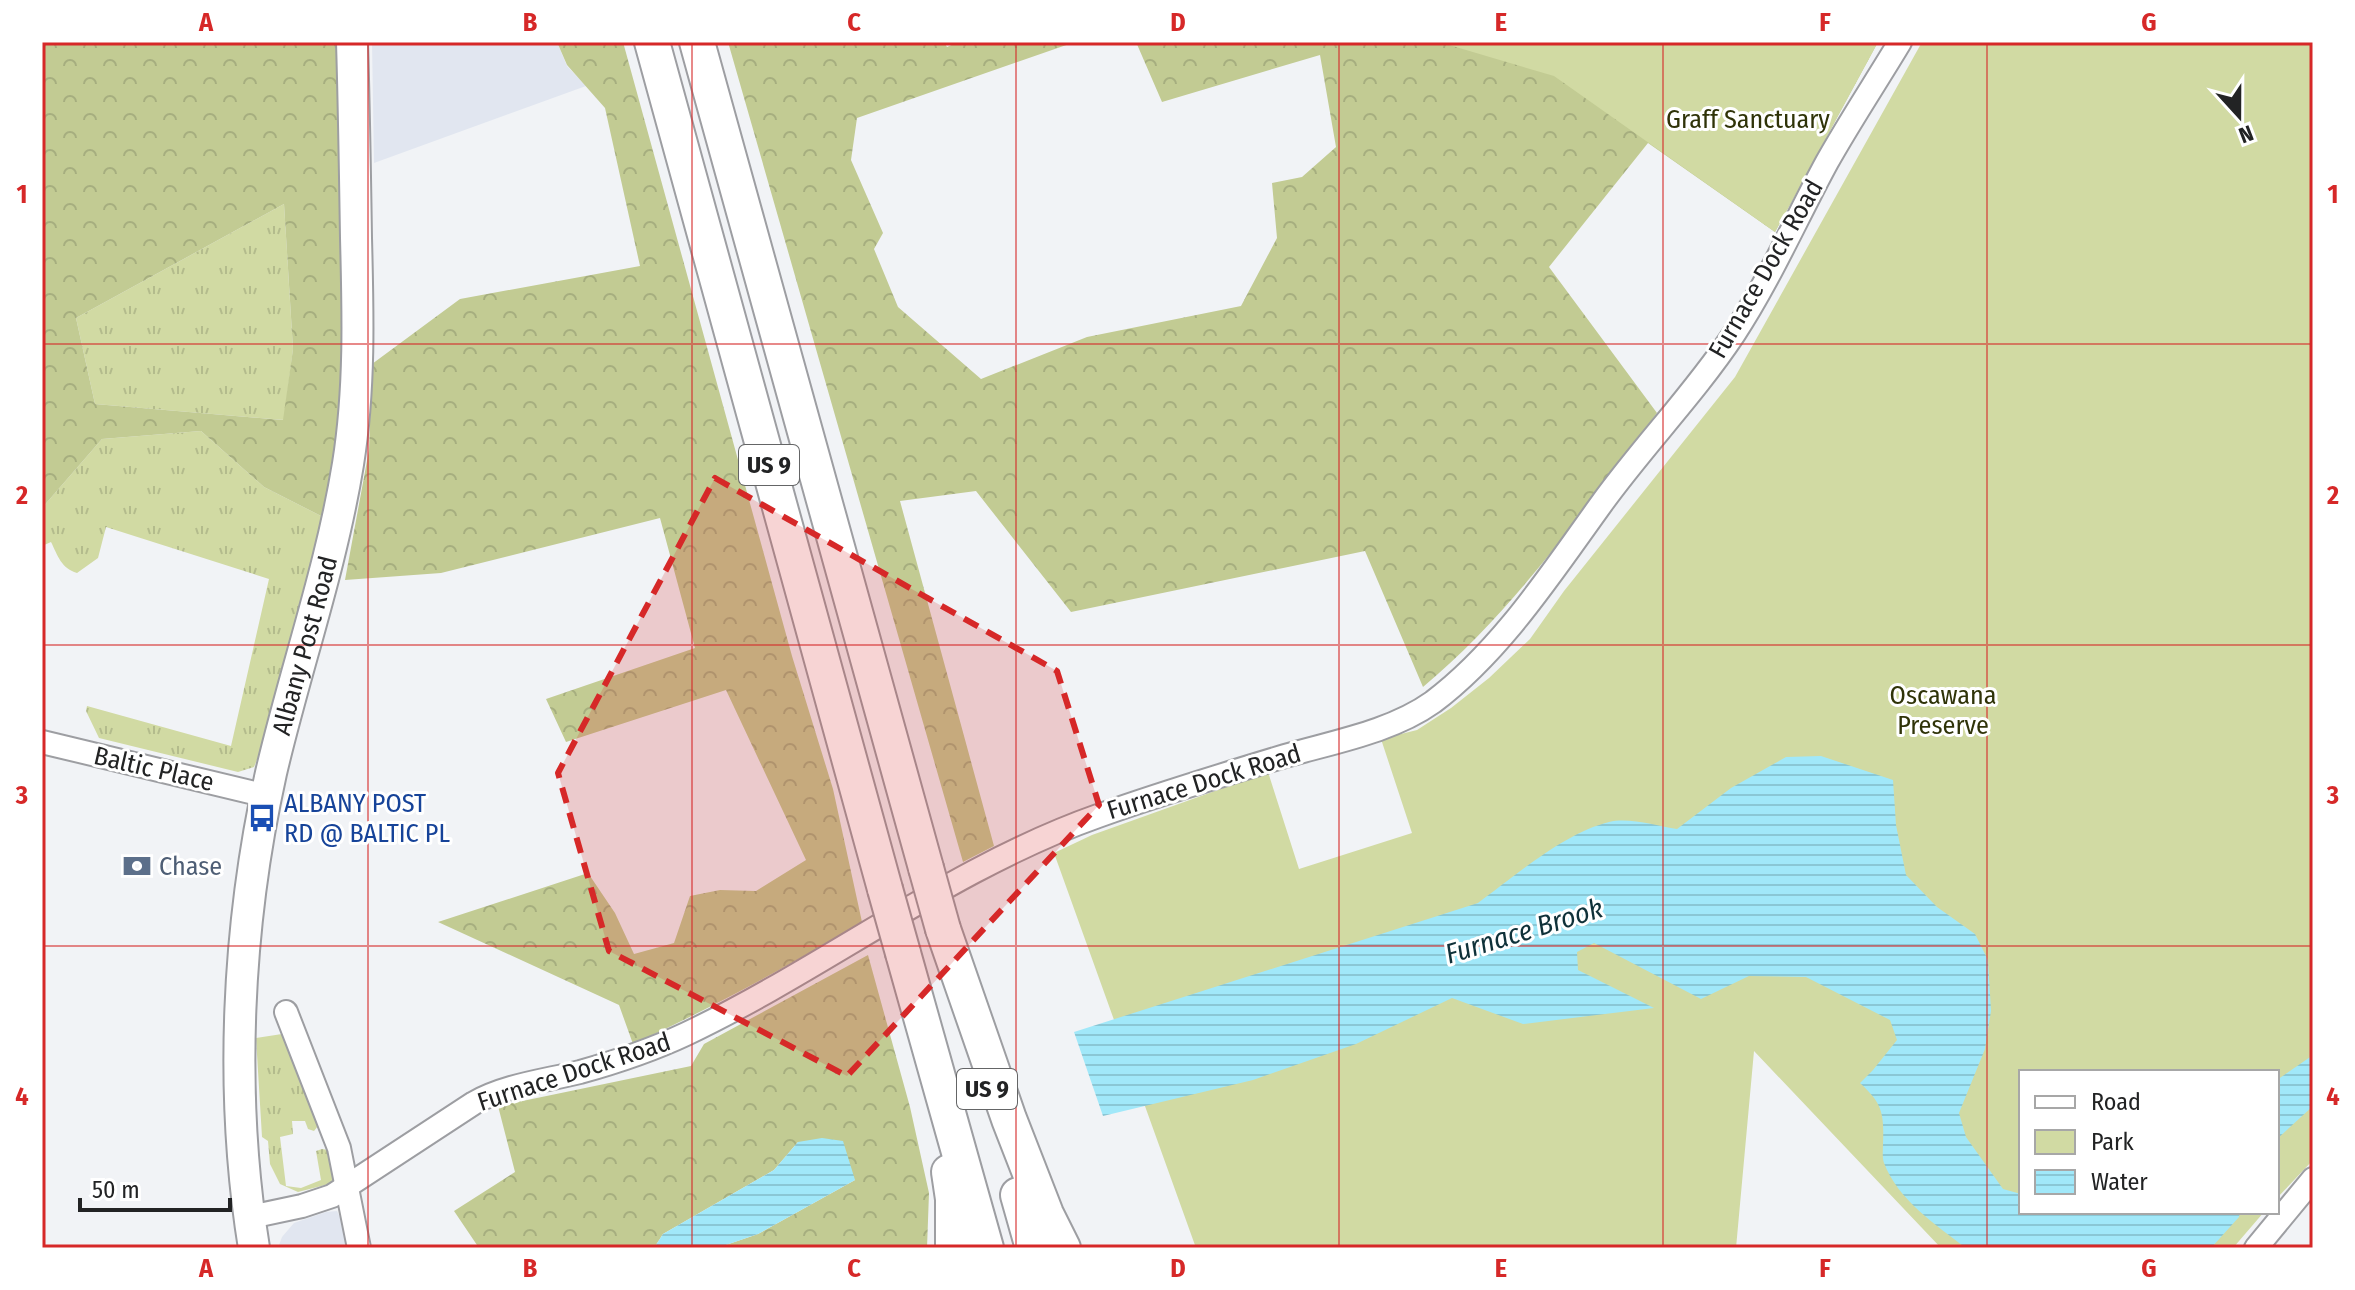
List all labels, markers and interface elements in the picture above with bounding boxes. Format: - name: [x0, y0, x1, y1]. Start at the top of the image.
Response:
- text: A: [198, 7, 214, 38]
- text: B: [523, 7, 538, 38]
- text: C: [847, 7, 861, 38]
- text: D: [1170, 7, 1186, 38]
- text: E: [1495, 7, 1507, 38]
- text: F: [1819, 7, 1831, 38]
- text: G: [2141, 7, 2157, 38]
- north arrow: [2199, 76, 2279, 156]
- park label: Graff Sanctuary: [1666, 104, 1830, 135]
- text: N: [2235, 119, 2257, 149]
- street label: Furnace Dock Road: [1702, 174, 1830, 364]
- text: 1: [17, 179, 28, 210]
- text: 1: [2328, 179, 2339, 210]
- road number: US 9: [739, 445, 799, 485]
- text: 2: [15, 480, 28, 511]
- text: 2: [2326, 480, 2339, 511]
- street label: Albany Post Road: [266, 553, 344, 738]
- park label: Oscawana Preserve: [1890, 680, 1996, 741]
- street label: Furnace Dock Road: [1103, 738, 1305, 826]
- street label: Baltic Place: [91, 740, 217, 798]
- text: 3: [15, 780, 28, 811]
- text: 3: [2326, 780, 2339, 811]
- place label: ALBANY POST RD @ BALTIC PL: [284, 788, 450, 849]
- bus stop icon: ALBANY POST RD @ BALTIC PL: [247, 803, 277, 833]
- bank icon: Chase: [122, 851, 152, 881]
- place label: Chase: [159, 851, 222, 882]
- water label: Furnace Brook: [1441, 891, 1607, 971]
- street label: Furnace Dock Road: [474, 1026, 674, 1118]
- road number: US 9: [957, 1069, 1017, 1109]
- legend: [2019, 1070, 2279, 1214]
- text: 4: [15, 1081, 29, 1112]
- text: 4: [2326, 1081, 2340, 1112]
- text: Road: [2091, 1088, 2141, 1116]
- text: Park: [2091, 1128, 2134, 1156]
- scale bar: [80, 1162, 230, 1212]
- text: Water: [2091, 1168, 2148, 1196]
- text: 50 m: [92, 1176, 140, 1204]
- text: A: [198, 1253, 214, 1284]
- text: B: [523, 1253, 538, 1284]
- text: C: [847, 1253, 861, 1284]
- text: D: [1170, 1253, 1186, 1284]
- text: E: [1495, 1253, 1507, 1284]
- text: F: [1819, 1253, 1831, 1284]
- text: G: [2141, 1253, 2157, 1284]

